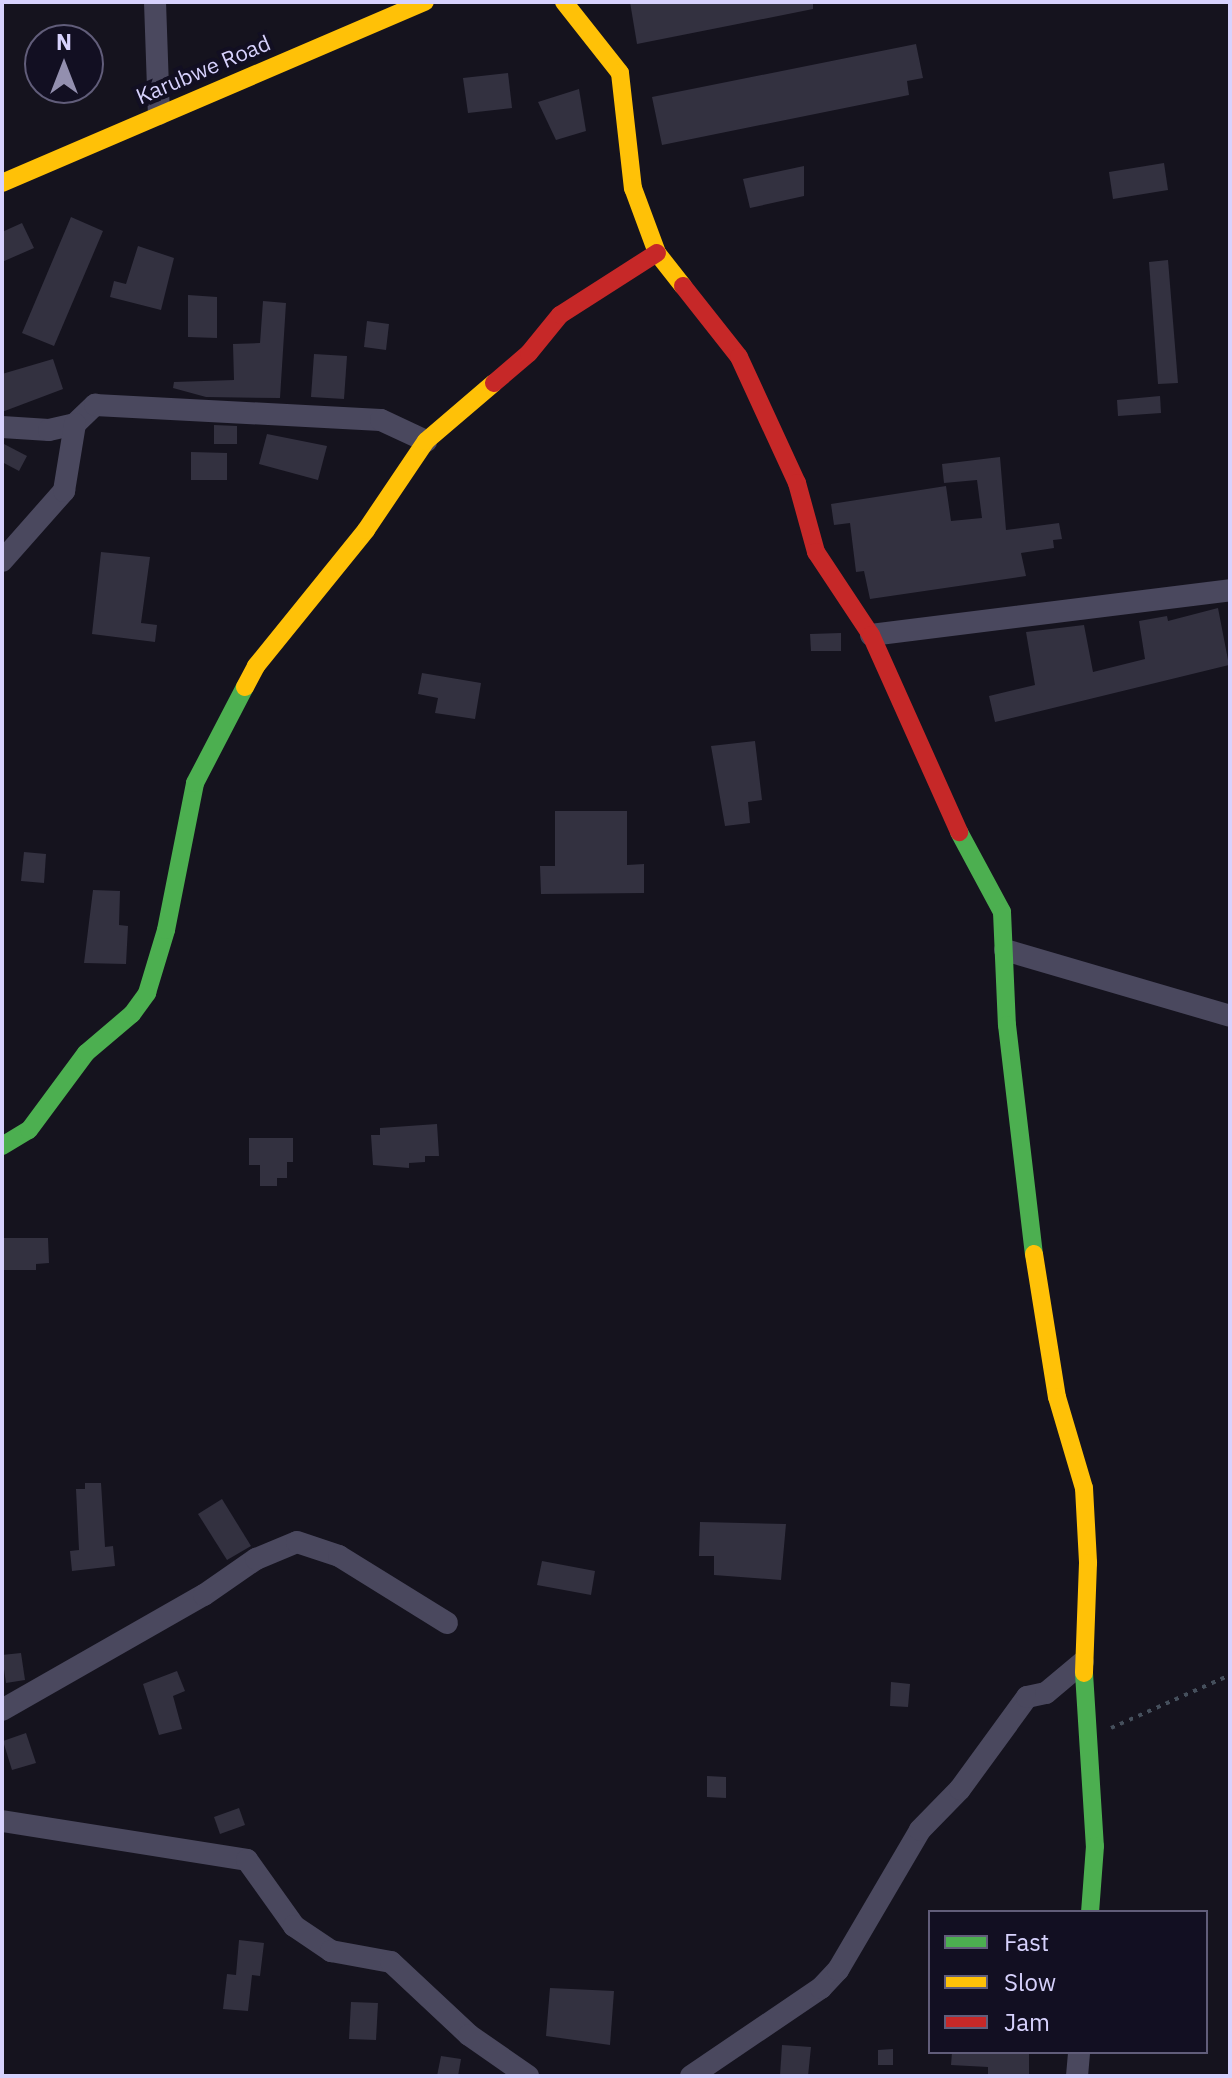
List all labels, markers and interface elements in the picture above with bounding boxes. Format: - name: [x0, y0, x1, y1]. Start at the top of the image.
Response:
- north arrow: [24, 24, 104, 104]
- text: N: [56, 27, 72, 56]
- street label: Karubwe Road: [132, 29, 274, 109]
- legend: [928, 1910, 1208, 2054]
- text: Fast: [1004, 1926, 1049, 1958]
- text: Slow: [1004, 1966, 1056, 1998]
- text: Jam: [1004, 2006, 1050, 2038]

